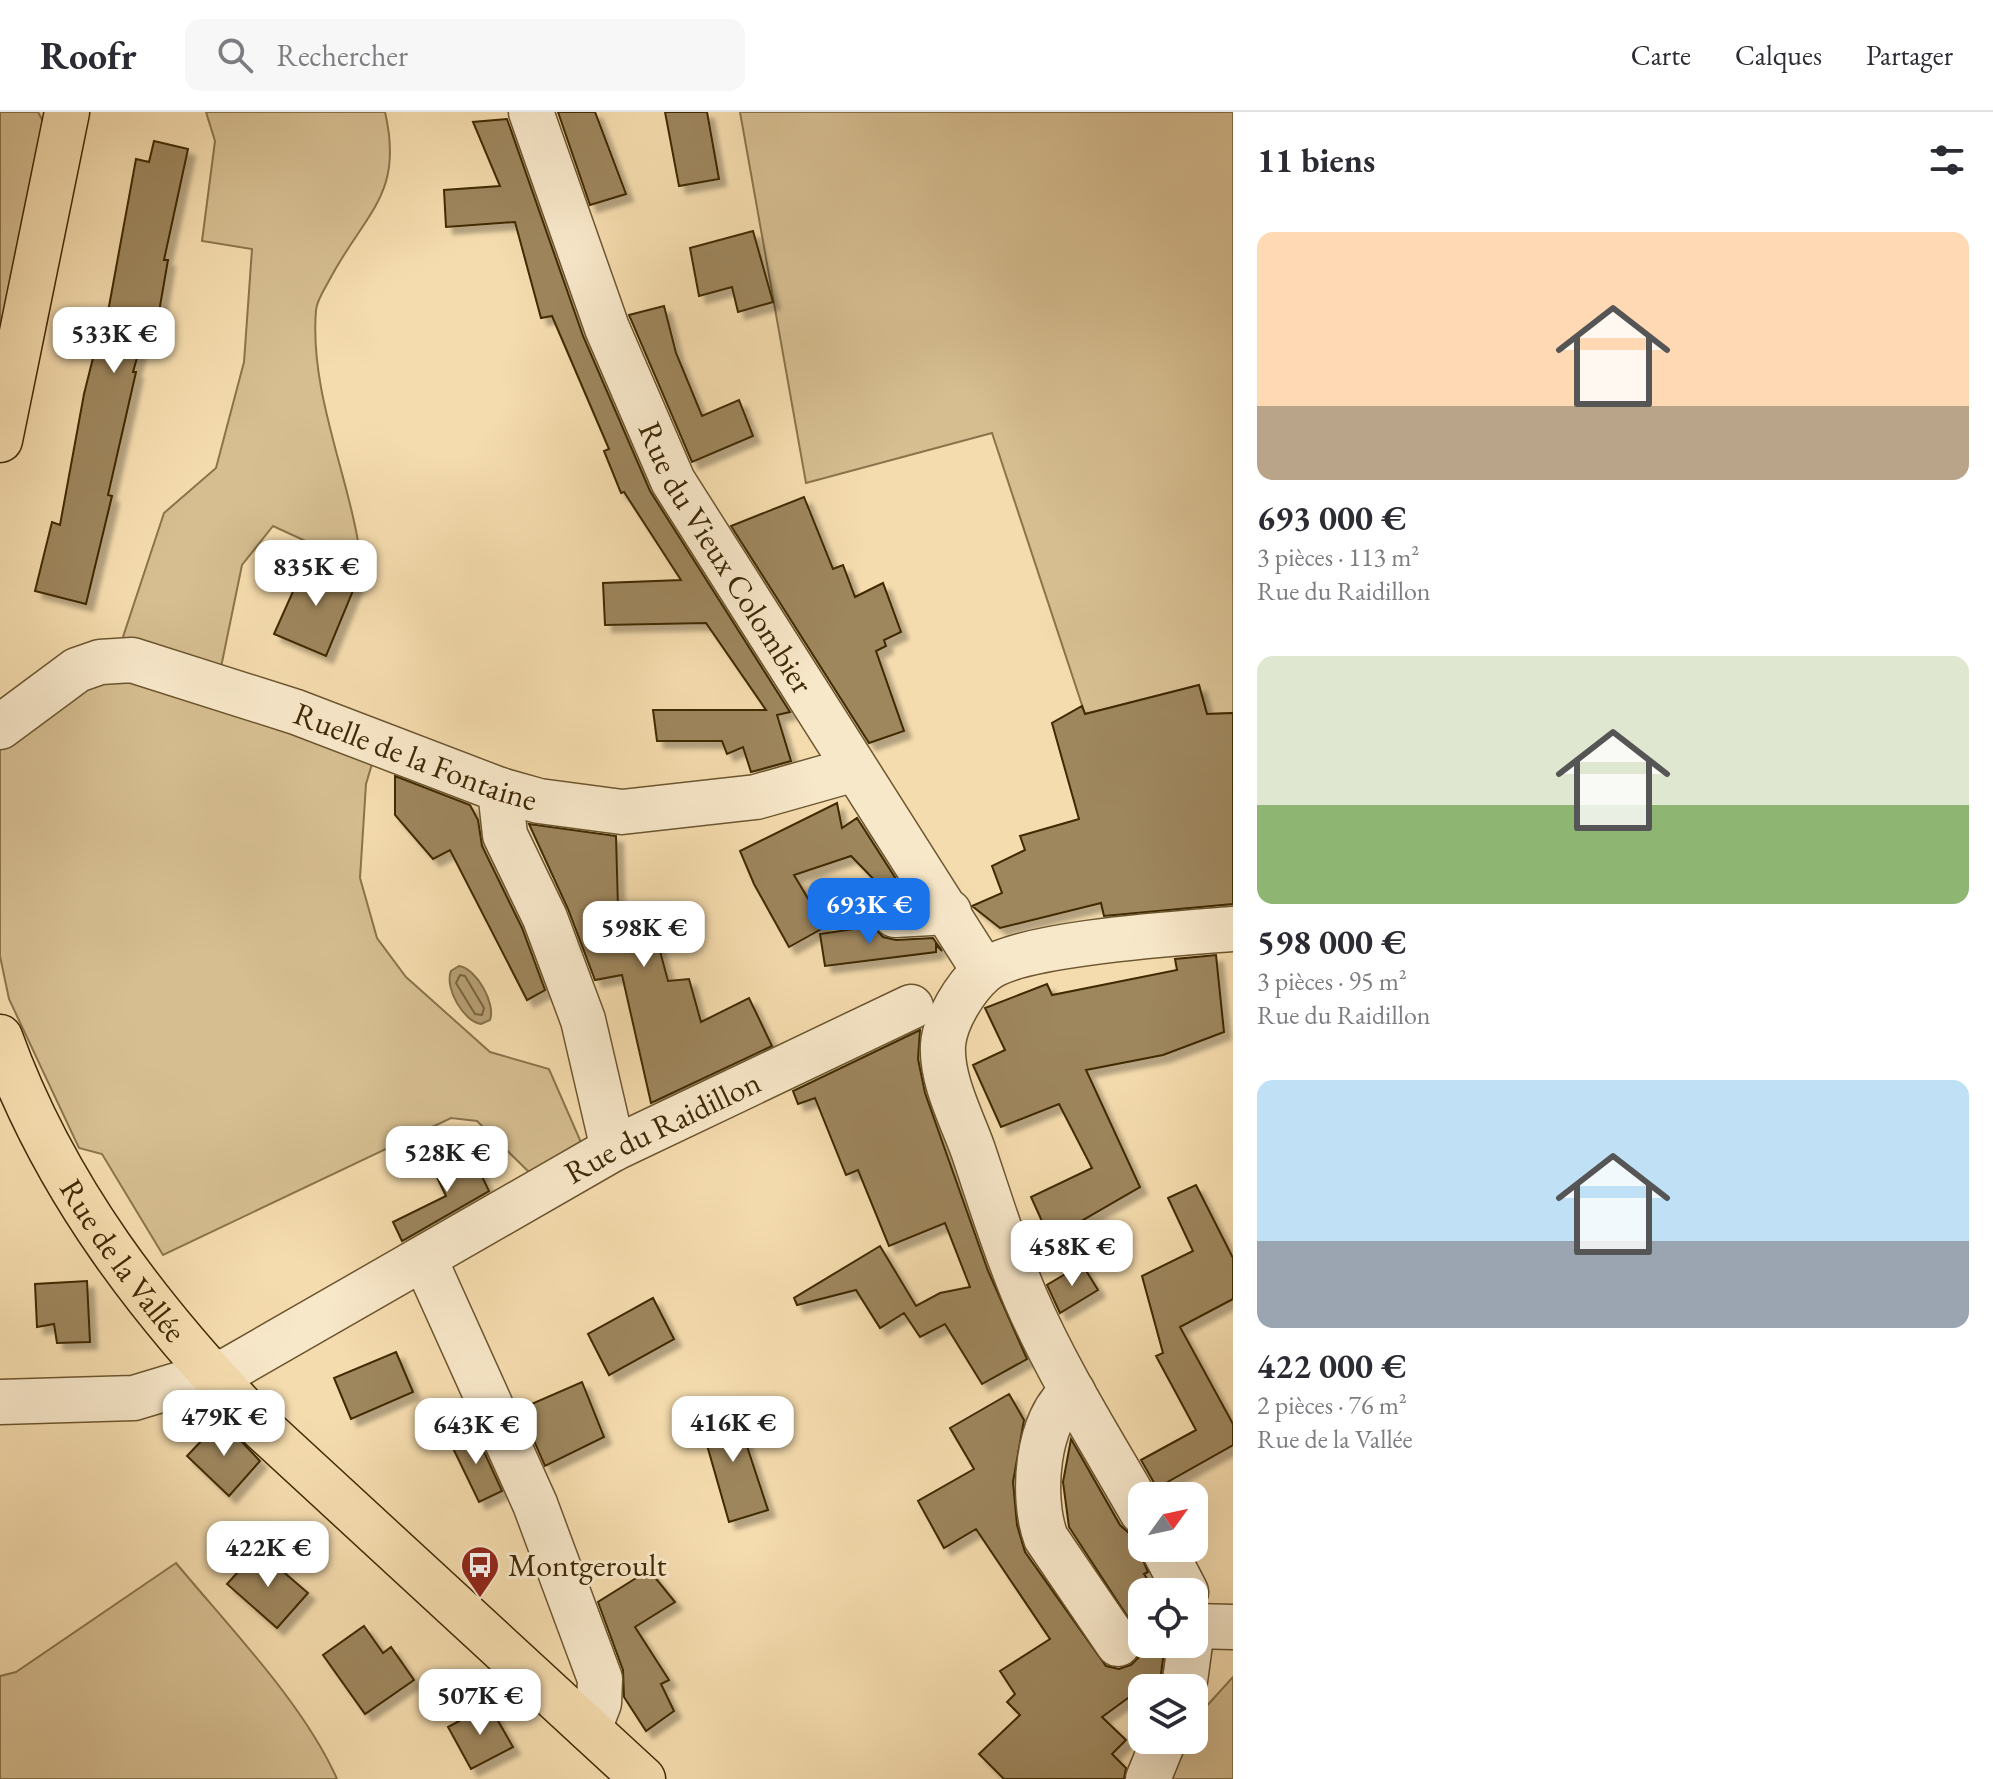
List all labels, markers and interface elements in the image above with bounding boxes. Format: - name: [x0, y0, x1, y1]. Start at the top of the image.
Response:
- search box: [185, 19, 745, 91]
- text: Roofr: [40, 31, 137, 80]
- icon: search: [213, 33, 257, 77]
- text: Rechercher: [277, 36, 408, 75]
- text: Carte: [1631, 37, 1691, 73]
- text: Calques: [1735, 37, 1822, 73]
- text: Partager: [1866, 37, 1953, 73]
- text: 11 biens: [1257, 138, 1375, 182]
- icon: filters: [1925, 138, 1969, 182]
- icon: home: [1541, 284, 1685, 428]
- pin: 533K €: [49, 307, 179, 375]
- text: 533K €: [71, 316, 157, 350]
- street label: Rue du Vieux Colombier: [629, 415, 824, 702]
- text: 693 000 €: [1257, 496, 1406, 540]
- pin: 835K €: [251, 540, 381, 608]
- text: 3 pièces · 113 m²: [1257, 540, 1419, 574]
- text: 835K €: [273, 549, 359, 583]
- text: Rue du Raidillon: [1257, 574, 1431, 608]
- street label: Ruelle de la Fontaine: [288, 692, 542, 820]
- icon: home: [1541, 708, 1685, 852]
- pin: 693K €: [804, 878, 934, 946]
- text: 693K €: [826, 887, 912, 921]
- pin: 598K €: [579, 901, 709, 969]
- text: 598K €: [601, 910, 687, 944]
- text: 598 000 €: [1257, 920, 1406, 964]
- text: 3 pièces · 95 m²: [1257, 964, 1407, 998]
- text: Rue du Raidillon: [1257, 998, 1431, 1032]
- street label: Rue du Raidillon: [557, 1061, 767, 1194]
- pin: 528K €: [382, 1126, 512, 1194]
- icon: home: [1541, 1132, 1685, 1276]
- text: 528K €: [404, 1135, 490, 1169]
- street label: Rue de la Vallée: [50, 1171, 196, 1351]
- pin: 458K €: [1007, 1220, 1137, 1288]
- text: 458K €: [1029, 1229, 1115, 1263]
- text: 422 000 €: [1257, 1344, 1406, 1388]
- text: 2 pièces · 76 m²: [1257, 1388, 1407, 1422]
- pin: 479K €: [159, 1390, 289, 1458]
- pin: 416K €: [668, 1396, 798, 1464]
- pin: 643K €: [411, 1398, 541, 1466]
- text: 479K €: [181, 1399, 267, 1433]
- text: 416K €: [690, 1405, 776, 1439]
- text: 643K €: [433, 1407, 519, 1441]
- text: Rue de la Vallée: [1257, 1422, 1413, 1456]
- north arrow: [1128, 1482, 1208, 1562]
- map controls: [1128, 1482, 1208, 1754]
- pin: 422K €: [203, 1521, 333, 1589]
- text: 422K €: [225, 1530, 311, 1564]
- bus stop icon: Montgeroult: [459, 1544, 501, 1599]
- place label: Montgeroult: [508, 1544, 667, 1586]
- button: locate: [1128, 1578, 1208, 1658]
- pin: 507K €: [415, 1669, 545, 1737]
- button: layers: [1128, 1674, 1208, 1754]
- text: 507K €: [437, 1678, 523, 1712]

